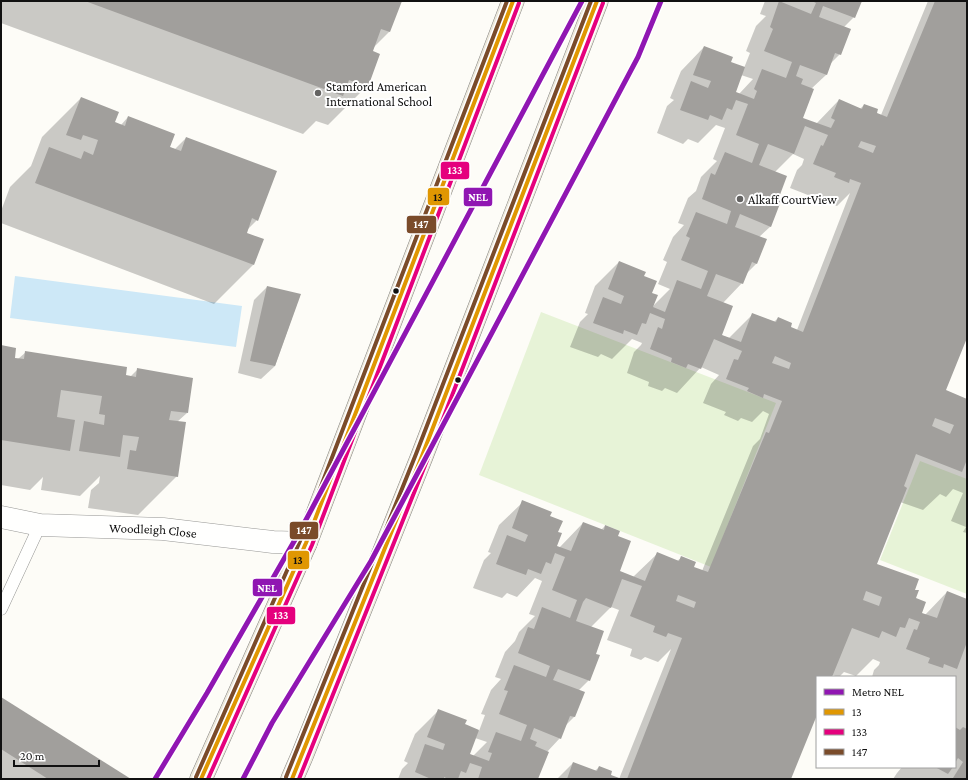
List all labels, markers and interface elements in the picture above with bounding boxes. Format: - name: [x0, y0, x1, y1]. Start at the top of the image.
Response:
- place label: Stamford American International School: [326, 79, 433, 109]
- marker: Stamford American International School: [313, 88, 323, 98]
- line badge: 133: [440, 161, 470, 180]
- text: 133: [448, 164, 462, 176]
- line badge: 13: [427, 187, 450, 206]
- line badge: NEL: [463, 187, 493, 207]
- text: 13: [433, 191, 443, 203]
- text: NEL: [468, 191, 488, 203]
- place label: Alkaff CourtView: [748, 192, 837, 207]
- marker: Alkaff CourtView: [735, 194, 745, 204]
- line badge: 147: [406, 215, 437, 234]
- text: 147: [413, 218, 429, 230]
- unlabelled marker: [391, 286, 401, 296]
- unlabelled marker: [453, 375, 463, 385]
- street label: Woodleigh Close: [109, 520, 198, 541]
- line badge: 147: [289, 521, 319, 540]
- text: 147: [296, 524, 312, 536]
- line badge: 13: [287, 550, 310, 570]
- text: 13: [293, 554, 303, 566]
- line badge: NEL: [252, 578, 283, 597]
- text: NEL: [257, 582, 277, 594]
- line badge: 133: [266, 606, 296, 625]
- text: 133: [274, 609, 288, 621]
- legend: [816, 676, 956, 768]
- text: Metro NEL: [852, 685, 904, 699]
- text: 13: [852, 705, 862, 719]
- text: 133: [852, 725, 868, 739]
- scale bar: [14, 742, 99, 768]
- text: 147: [852, 745, 868, 759]
- text: 20 m: [20, 749, 45, 763]

